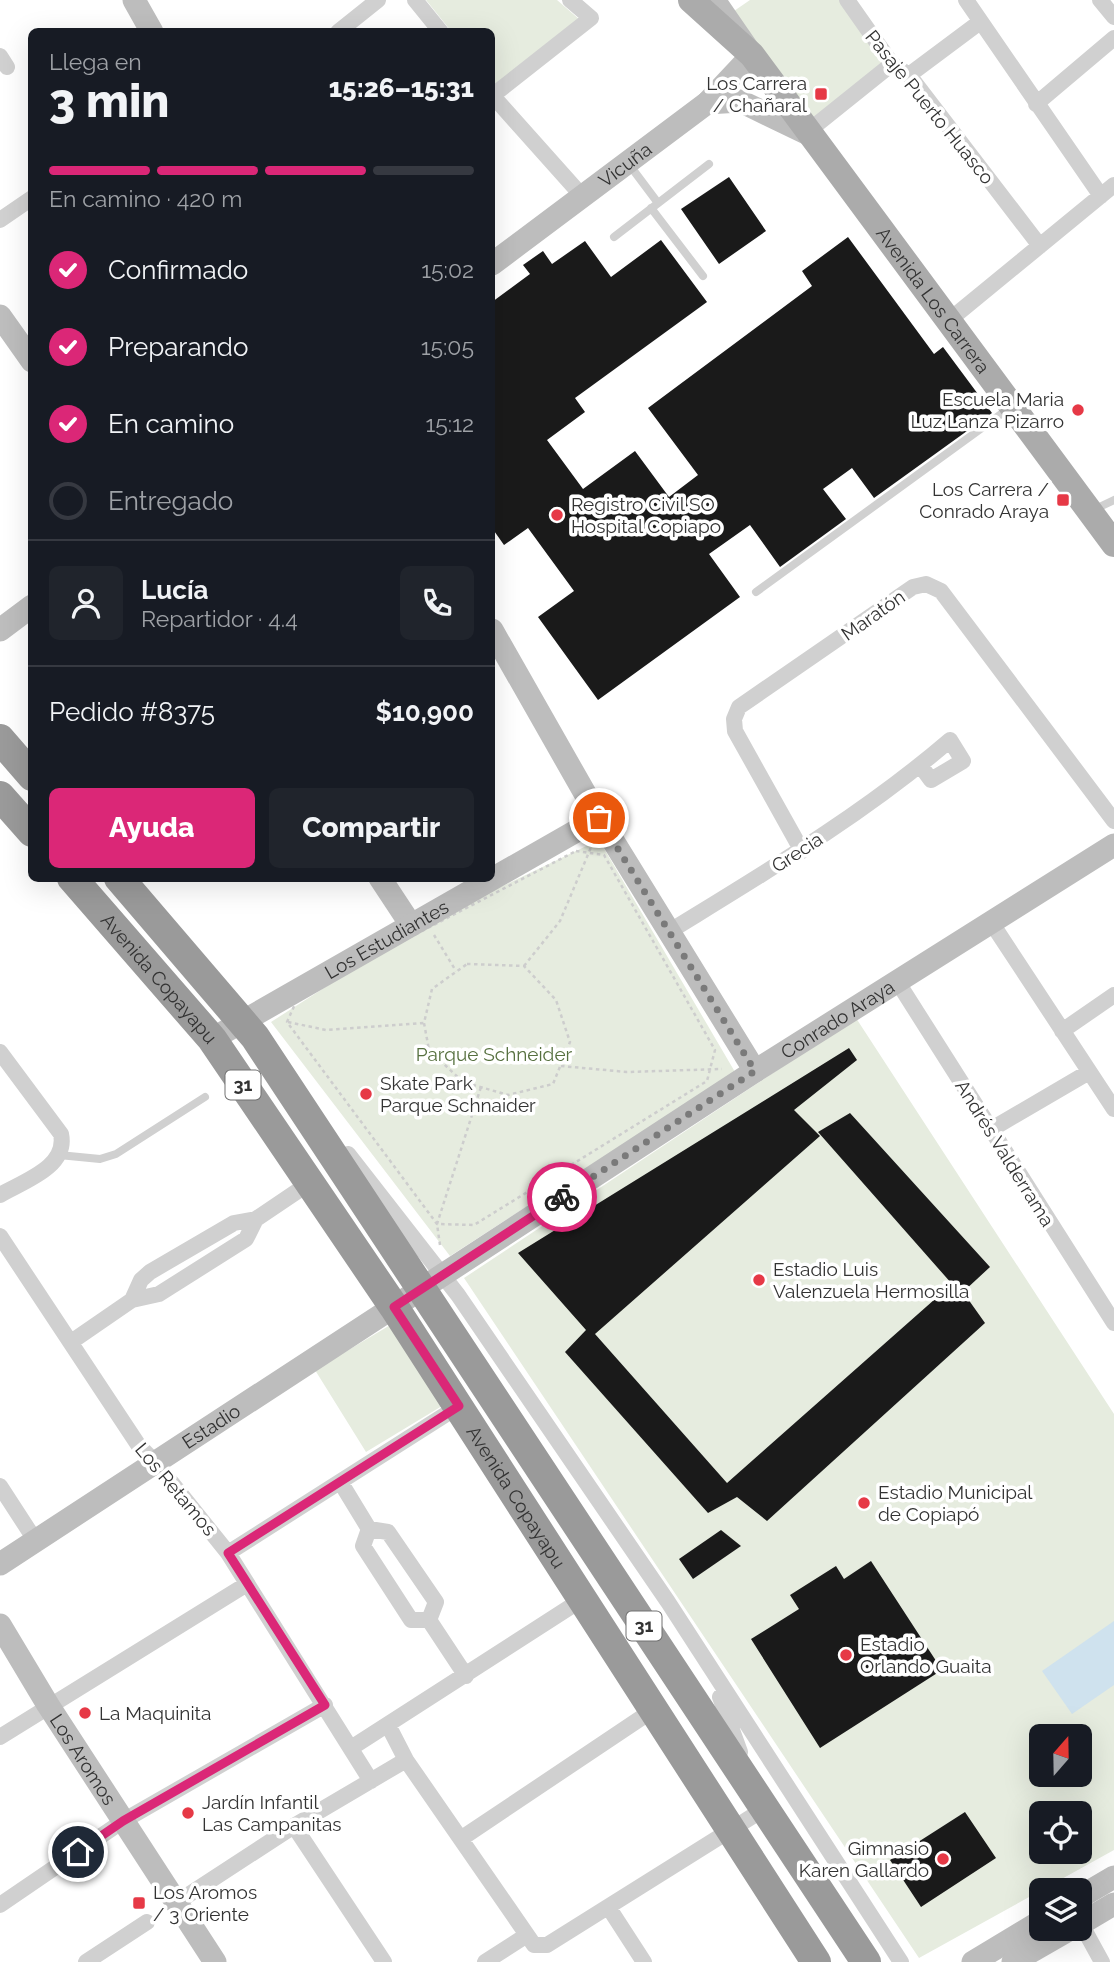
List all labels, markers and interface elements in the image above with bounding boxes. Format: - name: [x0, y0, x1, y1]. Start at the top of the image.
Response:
- street label: Pasaje Puerto Huasco: [861, 26, 999, 188]
- text: Llega en: [49, 48, 142, 75]
- place label: Los Carrera / Chañaral: [706, 72, 808, 116]
- text: 15:26–15:31: [329, 73, 474, 103]
- text: 3 min: [49, 74, 169, 128]
- marker: Los Carrera / Chañaral: [813, 86, 829, 102]
- street label: Vicuña: [594, 138, 656, 191]
- text: En camino · 420 m: [49, 185, 242, 212]
- street label: Avenida Los Carrera: [872, 223, 995, 377]
- icon: check: [49, 251, 87, 289]
- text: Confirmado: [108, 255, 248, 285]
- text: 15:02: [421, 256, 474, 283]
- icon: check: [49, 328, 87, 366]
- text: Preparando: [108, 332, 248, 362]
- text: 15:05: [421, 333, 474, 360]
- place label: Escuela Maria Luz Lanza Pizarro: [910, 388, 1064, 432]
- marker: Escuela Maria Luz Lanza Pizarro: [1070, 402, 1086, 418]
- icon: check: [49, 405, 87, 443]
- text: En camino: [108, 409, 234, 439]
- text: 15:12: [425, 410, 474, 437]
- place label: Los Carrera / Conrado Araya: [919, 478, 1049, 522]
- text: Entregado: [108, 486, 233, 516]
- marker: Los Carrera / Conrado Araya: [1055, 492, 1071, 508]
- place label: Registro Civil SO Hospital Copiapo: [571, 493, 721, 537]
- marker: Registro Civil SO Hospital Copiapo: [549, 507, 565, 523]
- button: person: [49, 566, 123, 640]
- button: phone: [400, 566, 474, 640]
- text: Lucía: [141, 575, 208, 605]
- street label: Maratón: [837, 585, 909, 645]
- text: Repartidor · 4.4: [141, 605, 298, 632]
- text: Pedido #8375: [49, 697, 215, 727]
- text: $10,900: [375, 697, 474, 727]
- button: Ayuda: [49, 788, 255, 868]
- button: Compartir: [269, 788, 474, 868]
- pin: [569, 788, 629, 848]
- icon: bag: [580, 799, 618, 837]
- street label: Grecia: [767, 828, 827, 876]
- street label: Los Estudiantes: [321, 895, 452, 983]
- street label: Avenida Copayapu: [97, 909, 222, 1048]
- street label: Conrado Araya: [777, 975, 898, 1063]
- park label: Parque Schneider: [416, 1043, 573, 1065]
- road number: 31: [226, 1070, 260, 1100]
- place label: Skate Park Parque Schnaider: [380, 1072, 536, 1116]
- street label: Andrés Valderrama: [951, 1076, 1059, 1230]
- marker: Skate Park Parque Schnaider: [358, 1086, 374, 1102]
- courier: [527, 1162, 597, 1232]
- icon: bike: [543, 1178, 581, 1216]
- place label: Estadio Luis Valenzuela Hermosilla: [773, 1258, 969, 1302]
- marker: Estadio Luis Valenzuela Hermosilla: [751, 1272, 767, 1288]
- street label: Estadio: [178, 1399, 244, 1453]
- street label: Avenida Copayapu: [462, 1421, 570, 1572]
- street label: Los Retamos: [131, 1438, 221, 1540]
- place label: Estadio Municipal de Copiapó: [878, 1481, 1033, 1525]
- marker: Estadio Municipal de Copiapó: [856, 1495, 872, 1511]
- road number: 31: [626, 1611, 662, 1640]
- place label: Estadio Orlando Guaita: [860, 1633, 992, 1677]
- marker: Estadio Orlando Guaita: [838, 1647, 854, 1663]
- place label: La Maquinita: [99, 1702, 211, 1724]
- marker: La Maquinita: [77, 1705, 93, 1721]
- street label: Los Aromos: [46, 1710, 121, 1809]
- north arrow: [1029, 1724, 1092, 1787]
- map controls: [1029, 1724, 1092, 1941]
- place label: Jardín Infantil Las Campanitas: [202, 1791, 342, 1835]
- button: locate: [1029, 1801, 1092, 1864]
- marker: Jardín Infantil Las Campanitas: [180, 1805, 196, 1821]
- pin: [48, 1822, 108, 1882]
- icon: home: [59, 1833, 97, 1871]
- place label: Gimnasio Karen Gallardo: [799, 1837, 929, 1881]
- marker: Gimnasio Karen Gallardo: [935, 1851, 951, 1867]
- button: layers: [1029, 1878, 1092, 1941]
- place label: Los Aromos / 3 Oriente: [153, 1881, 257, 1925]
- marker: Los Aromos / 3 Oriente: [131, 1895, 147, 1911]

